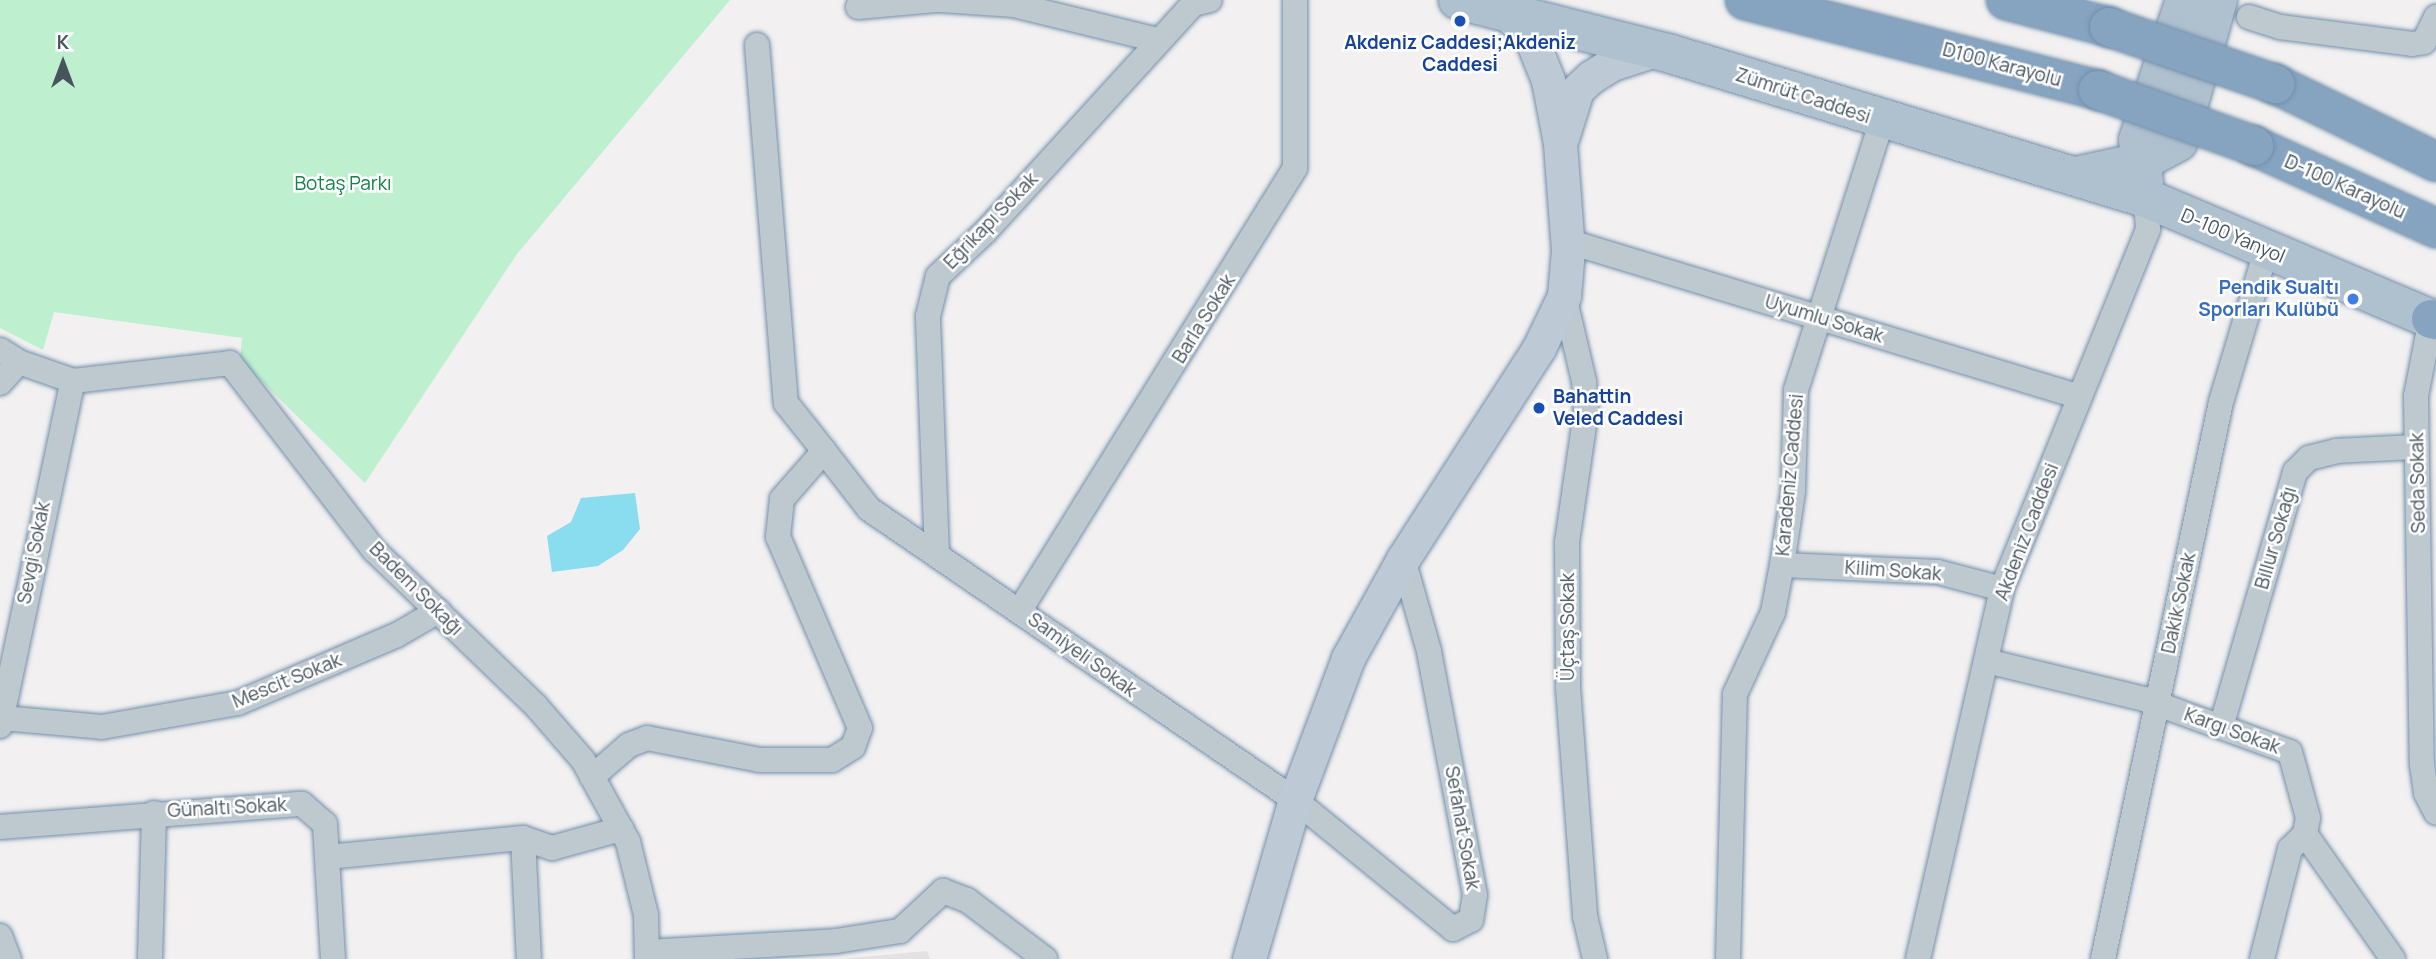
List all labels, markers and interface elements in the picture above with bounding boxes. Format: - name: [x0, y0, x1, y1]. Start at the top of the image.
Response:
- marker: Akdeniz Caddesi;Akdeni̇z Caddesi̇: [1452, 13, 1468, 29]
- north arrow: [28, 28, 98, 98]
- text: K: [57, 29, 69, 55]
- place label: Akdeniz Caddesi;Akdeni̇z Caddesi̇: [1344, 32, 1576, 76]
- street label: D100 Karayolu: [1940, 38, 2064, 92]
- street label: Zümrüt Caddesi: [1733, 63, 1873, 129]
- street label: D-100 Karayolu: [2281, 150, 2409, 224]
- street label: Eğrikapı Sokak: [939, 168, 1043, 274]
- park label: Botaş Parkı: [294, 173, 392, 195]
- street label: D-100 Yanyol: [2177, 204, 2289, 268]
- street label: Barla Sokak: [1168, 270, 1240, 368]
- place label: Pendik Sualtı Sporları Kulübü: [2198, 277, 2339, 321]
- street label: Uyumlu Sokak: [1762, 290, 1886, 348]
- marker: Pendik Sualtı Sporları Kulübü: [2345, 291, 2361, 307]
- place label: Bahattin Veled Caddesi: [1553, 386, 1683, 430]
- street label: Karadeniz Caddesi: [1772, 393, 1808, 557]
- marker: Bahattin Veled Caddesi: [1531, 400, 1547, 416]
- street label: Seda Sokak: [2406, 432, 2430, 534]
- street label: Akdeniz Caddesi: [1990, 460, 2064, 604]
- street label: Billur Sokağı: [2251, 484, 2301, 592]
- street label: Sevgi Sokak: [13, 500, 55, 606]
- street label: Badem Sokağı: [365, 538, 467, 640]
- street label: Dakik Sokak: [2157, 550, 2201, 656]
- street label: Kilim Sokak: [1844, 556, 1942, 586]
- street label: Üçtaş Sokak: [1557, 573, 1579, 681]
- street label: Samiyeli Sokak: [1023, 608, 1141, 702]
- street label: Mescit Sokak: [229, 649, 345, 713]
- street label: Kargı Sokak: [2181, 703, 2283, 759]
- street label: Sefahat Sokak: [1440, 764, 1484, 892]
- street label: Günaltı Sokak: [167, 793, 287, 823]

